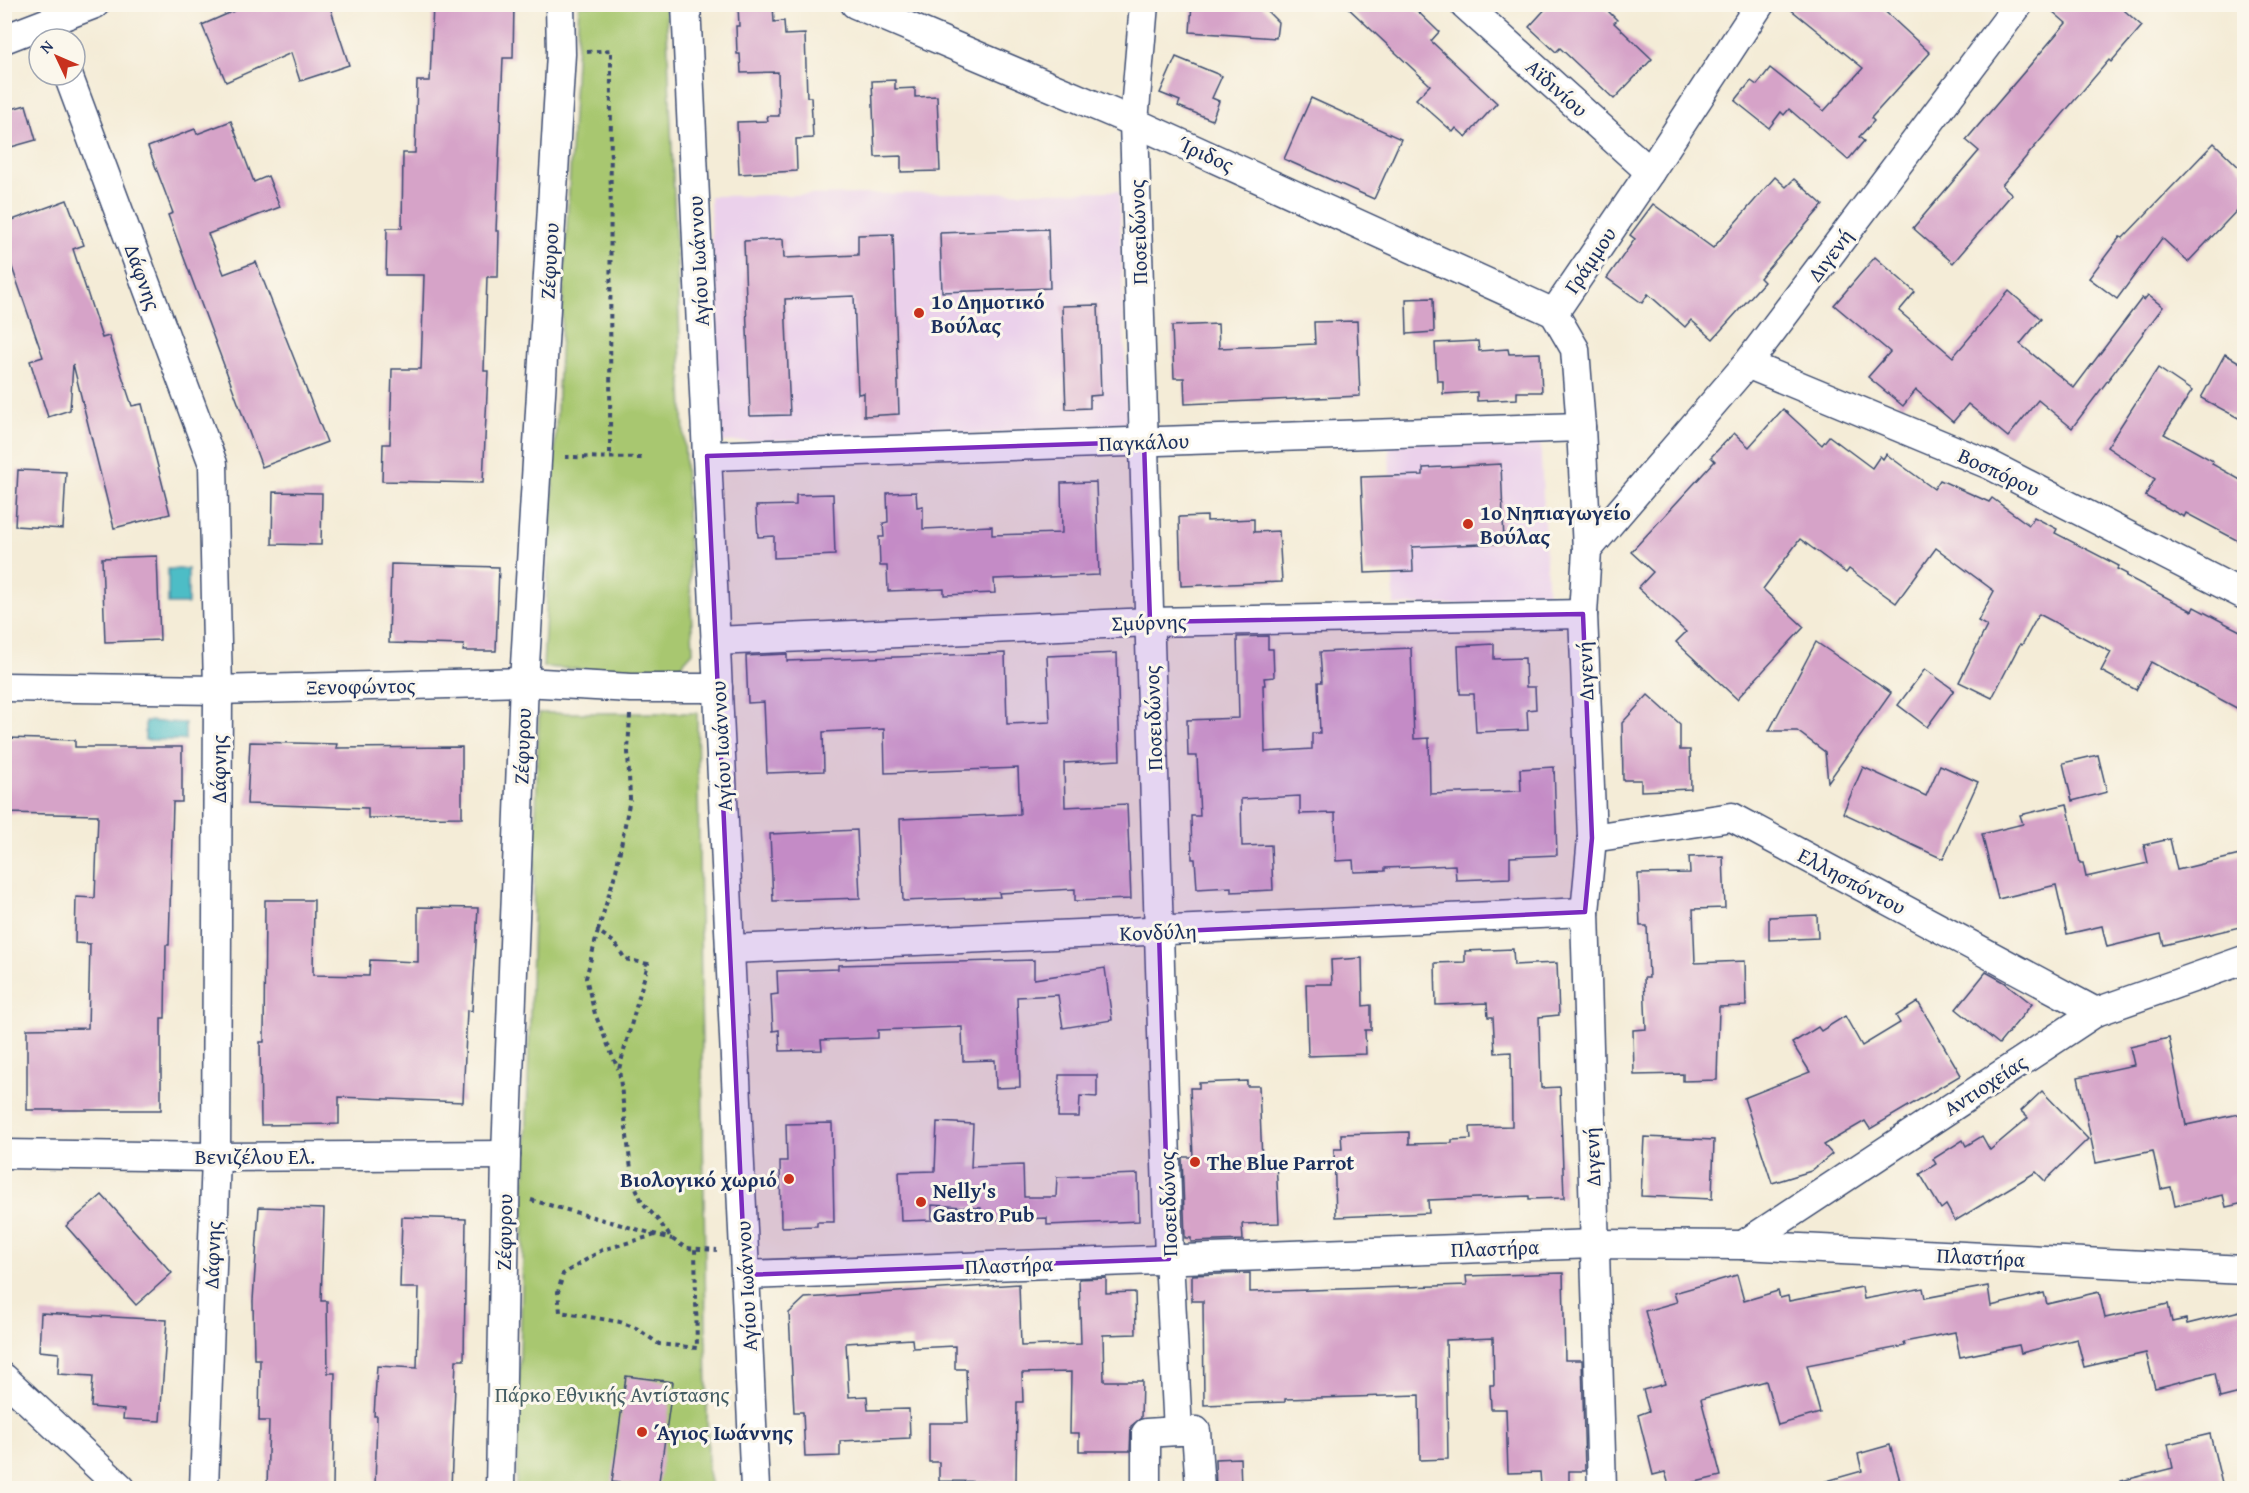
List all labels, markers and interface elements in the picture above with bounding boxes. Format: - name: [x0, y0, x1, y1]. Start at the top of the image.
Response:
- north arrow: [27, 27, 87, 87]
- text: N: [34, 34, 59, 59]
- street label: Αϊδινίου: [1519, 52, 1595, 124]
- street label: Ίριδος: [1173, 128, 1239, 180]
- street label: Ποσειδώνος: [1121, 179, 1155, 285]
- street label: Αγίου Ιωάννου: [679, 195, 717, 327]
- street label: Γράμμου: [1556, 220, 1624, 300]
- street label: Ζέφυρου: [532, 222, 566, 300]
- street label: Διγενή: [1800, 222, 1860, 288]
- street label: Δάφνης: [117, 240, 169, 314]
- place label: 1ο Δημοτικό Βούλας: [931, 286, 1045, 341]
- marker: 1ο Δημοτικό Βούλας: [912, 306, 926, 320]
- street label: Παγκάλου: [1098, 425, 1190, 459]
- street label: Βοσπόρου: [1953, 440, 2045, 504]
- place label: 1ο Νηπιαγωγείο Βούλας: [1480, 497, 1631, 552]
- marker: 1ο Νηπιαγωγείο Βούλας: [1461, 517, 1475, 531]
- street label: Σμύρνης: [1111, 605, 1187, 639]
- street label: Διγενή: [1568, 641, 1602, 701]
- street label: Ποσειδώνος: [1136, 665, 1170, 771]
- street label: Ξενοφώντος: [306, 670, 416, 702]
- street label: Αγίου Ιωάννου: [702, 680, 740, 812]
- street label: Ζέφυρου: [505, 707, 539, 785]
- street label: Δάφνης: [203, 735, 234, 803]
- street label: Ελλησπόντου: [1793, 840, 1912, 922]
- street label: Κονδύλη: [1119, 915, 1197, 949]
- street label: Αντιοχείας: [1937, 1046, 2033, 1124]
- street label: Διγενή: [1575, 1127, 1609, 1187]
- street label: Βενιζέλου Ελ.: [195, 1141, 315, 1172]
- place label: The Blue Parrot: [1207, 1147, 1354, 1178]
- street label: Ποσειδώνος: [1151, 1151, 1185, 1257]
- marker: The Blue Parrot: [1188, 1155, 1202, 1169]
- place label: Βιολογικό χωριό: [620, 1164, 777, 1195]
- marker: Βιολογικό χωριό: [782, 1172, 796, 1186]
- place label: Nelly's Gastro Pub: [933, 1175, 1034, 1230]
- street label: Ζέφυρου: [488, 1193, 520, 1271]
- marker: Nelly's Gastro Pub: [914, 1195, 928, 1209]
- street label: Δάφνης: [195, 1220, 229, 1290]
- street label: Αγίου Ιωάννου: [727, 1220, 765, 1352]
- street label: Πλαστήρα: [1450, 1231, 1540, 1265]
- street label: Πλαστήρα: [1936, 1239, 2026, 1275]
- street label: Πλαστήρα: [964, 1248, 1054, 1282]
- park label: Πάρκο Εθνικής Αντίστασης: [495, 1379, 729, 1410]
- place label: Άγιος Ιωάννης: [654, 1417, 793, 1448]
- marker: Άγιος Ιωάννης: [635, 1425, 649, 1439]

